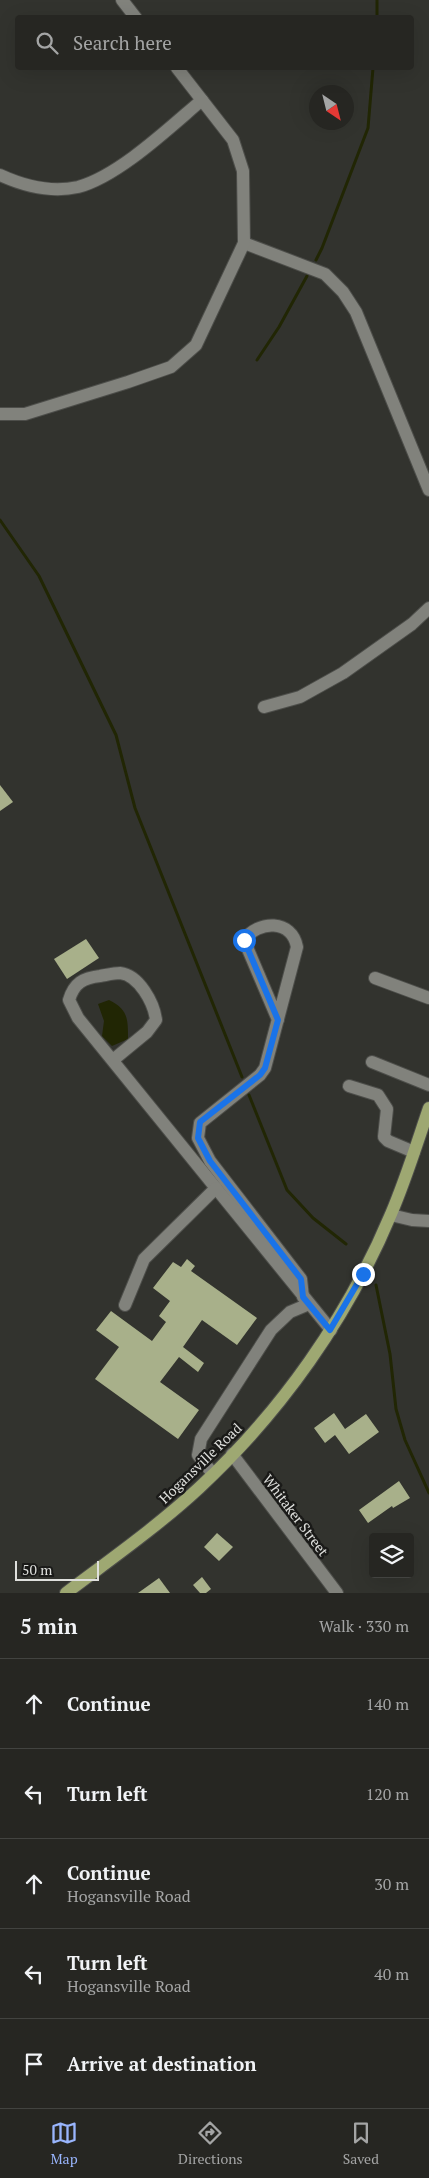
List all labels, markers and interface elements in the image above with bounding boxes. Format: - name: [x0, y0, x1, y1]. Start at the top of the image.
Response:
- search box: [15, 15, 414, 70]
- icon: search: [33, 29, 61, 57]
- text: Search here: [73, 30, 172, 55]
- north arrow: [309, 85, 354, 130]
- route start: [233, 929, 256, 952]
- route end: [352, 1263, 375, 1286]
- street label: Hogansville Road: [154, 1418, 246, 1507]
- street label: Whitaker Street: [259, 1470, 334, 1560]
- map controls: [369, 1533, 414, 1578]
- button: layers: [369, 1533, 414, 1578]
- scale bar: [15, 1558, 99, 1581]
- text: 50 m: [22, 1560, 52, 1579]
- text: 5 min: [20, 1612, 77, 1640]
- text: Walk · 330 m: [319, 1615, 409, 1637]
- icon: ahead: [20, 1690, 48, 1718]
- text: Continue: [67, 1691, 151, 1716]
- text: 140 m: [366, 1693, 409, 1715]
- icon: left: [20, 1780, 48, 1808]
- text: Turn left: [67, 1781, 148, 1806]
- text: 120 m: [366, 1783, 409, 1805]
- text: Continue: [67, 1860, 151, 1885]
- icon: ahead: [20, 1870, 48, 1898]
- text: 30 m: [374, 1873, 409, 1895]
- text: Hogansville Road: [67, 1885, 191, 1907]
- text: Turn left: [67, 1950, 148, 1975]
- icon: left: [20, 1960, 48, 1988]
- text: 40 m: [374, 1963, 409, 1985]
- text: Hogansville Road: [67, 1975, 191, 1997]
- icon: arrive: [20, 2050, 48, 2078]
- text: Arrive at destination: [67, 2051, 256, 2076]
- tab: Map: [50, 2119, 78, 2168]
- tab: Directions: [178, 2119, 243, 2168]
- tab: Saved: [343, 2119, 379, 2168]

